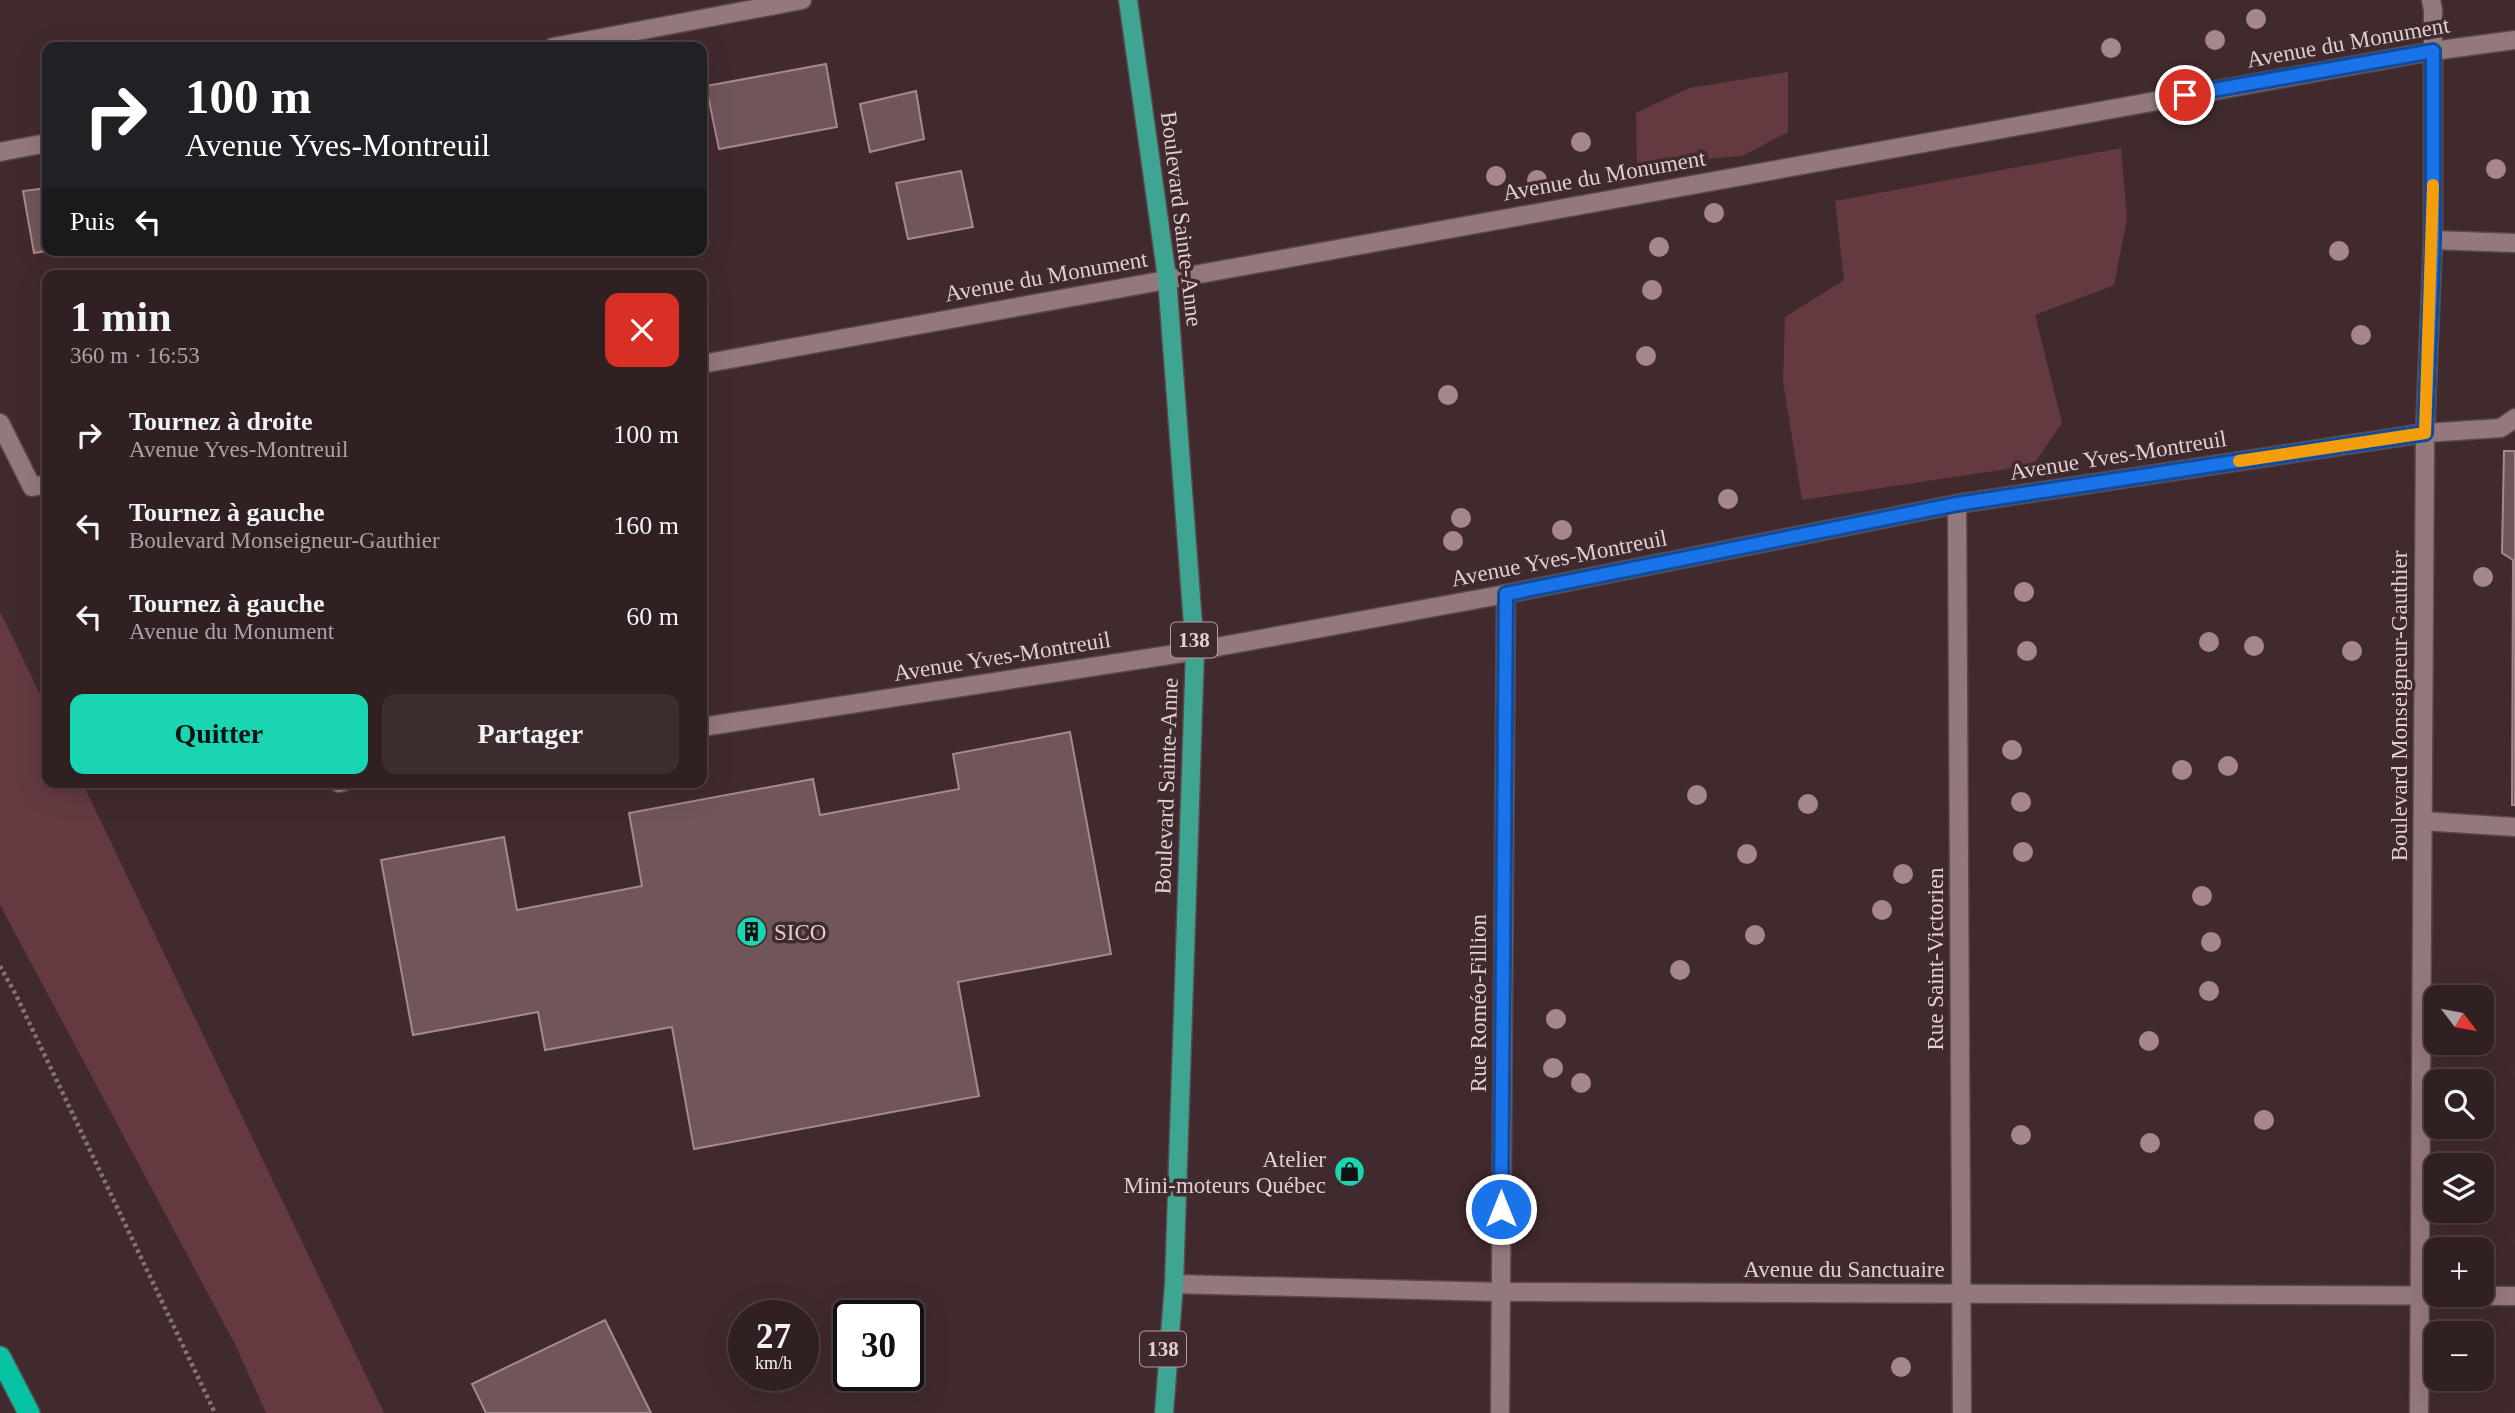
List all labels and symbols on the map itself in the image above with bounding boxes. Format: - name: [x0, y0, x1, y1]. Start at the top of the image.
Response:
- street label: Avenue du Monument: [2245, 12, 2452, 73]
- pin: [2155, 65, 2215, 125]
- street label: Boulevard Sainte-Anne: [1156, 110, 1207, 328]
- street label: Avenue du Monument: [1501, 145, 1708, 206]
- street label: Avenue du Monument: [943, 246, 1150, 307]
- street label: Avenue Yves-Montreuil: [2008, 426, 2228, 485]
- street label: Avenue Yves-Montreuil: [1449, 525, 1669, 592]
- street label: Boulevard Monseigneur-Gauthier: [2387, 550, 2412, 861]
- road number: 138: [1171, 622, 1217, 658]
- street label: Avenue Yves-Montreuil: [892, 627, 1112, 686]
- street label: Boulevard Sainte-Anne: [1150, 677, 1183, 895]
- street label: Rue Saint-Victorien: [1923, 867, 1948, 1051]
- street label: Rue Roméo-Fillion: [1466, 913, 1491, 1092]
- building icon: SICO: [734, 915, 768, 949]
- place label: SICO: [774, 920, 826, 945]
- north arrow: [2424, 985, 2494, 1055]
- place label: Atelier Mini-moteurs Québec: [1124, 1147, 1326, 1198]
- shop icon: Atelier Mini-moteurs Québec: [1332, 1155, 1366, 1189]
- position arrow: [1464, 1172, 1538, 1246]
- street label: Avenue du Sanctuaire: [1743, 1257, 1945, 1282]
- speed limit sign: 30: [833, 1300, 924, 1391]
- road number: 138: [1140, 1332, 1186, 1366]

